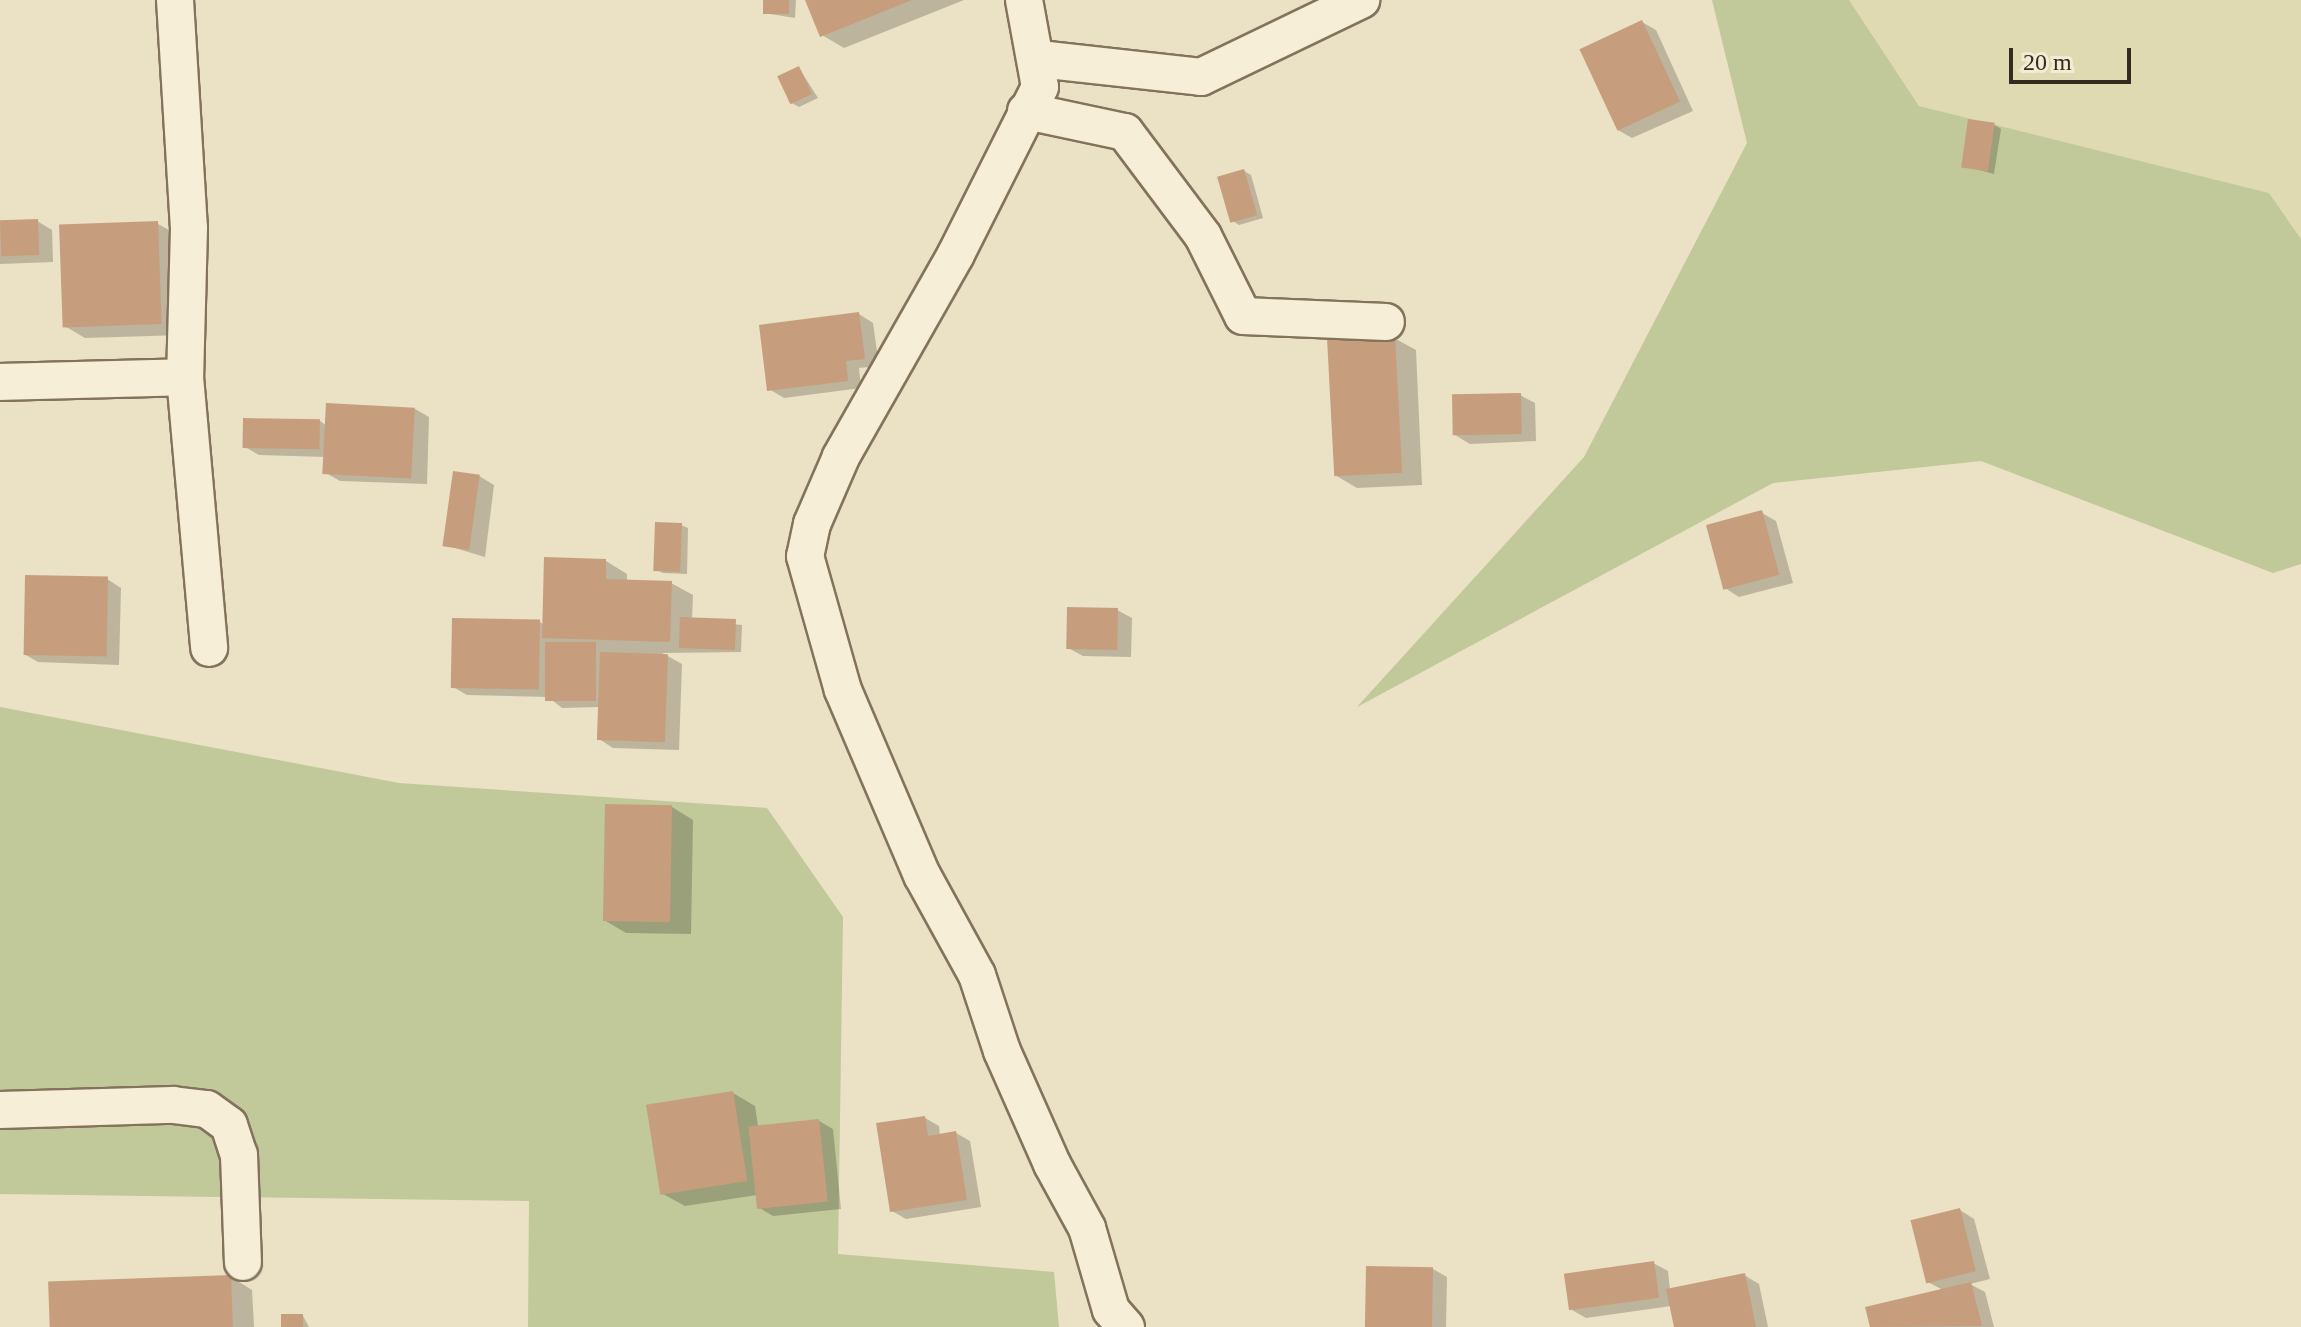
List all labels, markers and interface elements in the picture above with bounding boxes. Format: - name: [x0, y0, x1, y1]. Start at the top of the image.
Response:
- scale bar: [2013, 32, 2135, 82]
- text: 20 m: [2023, 49, 2072, 75]

